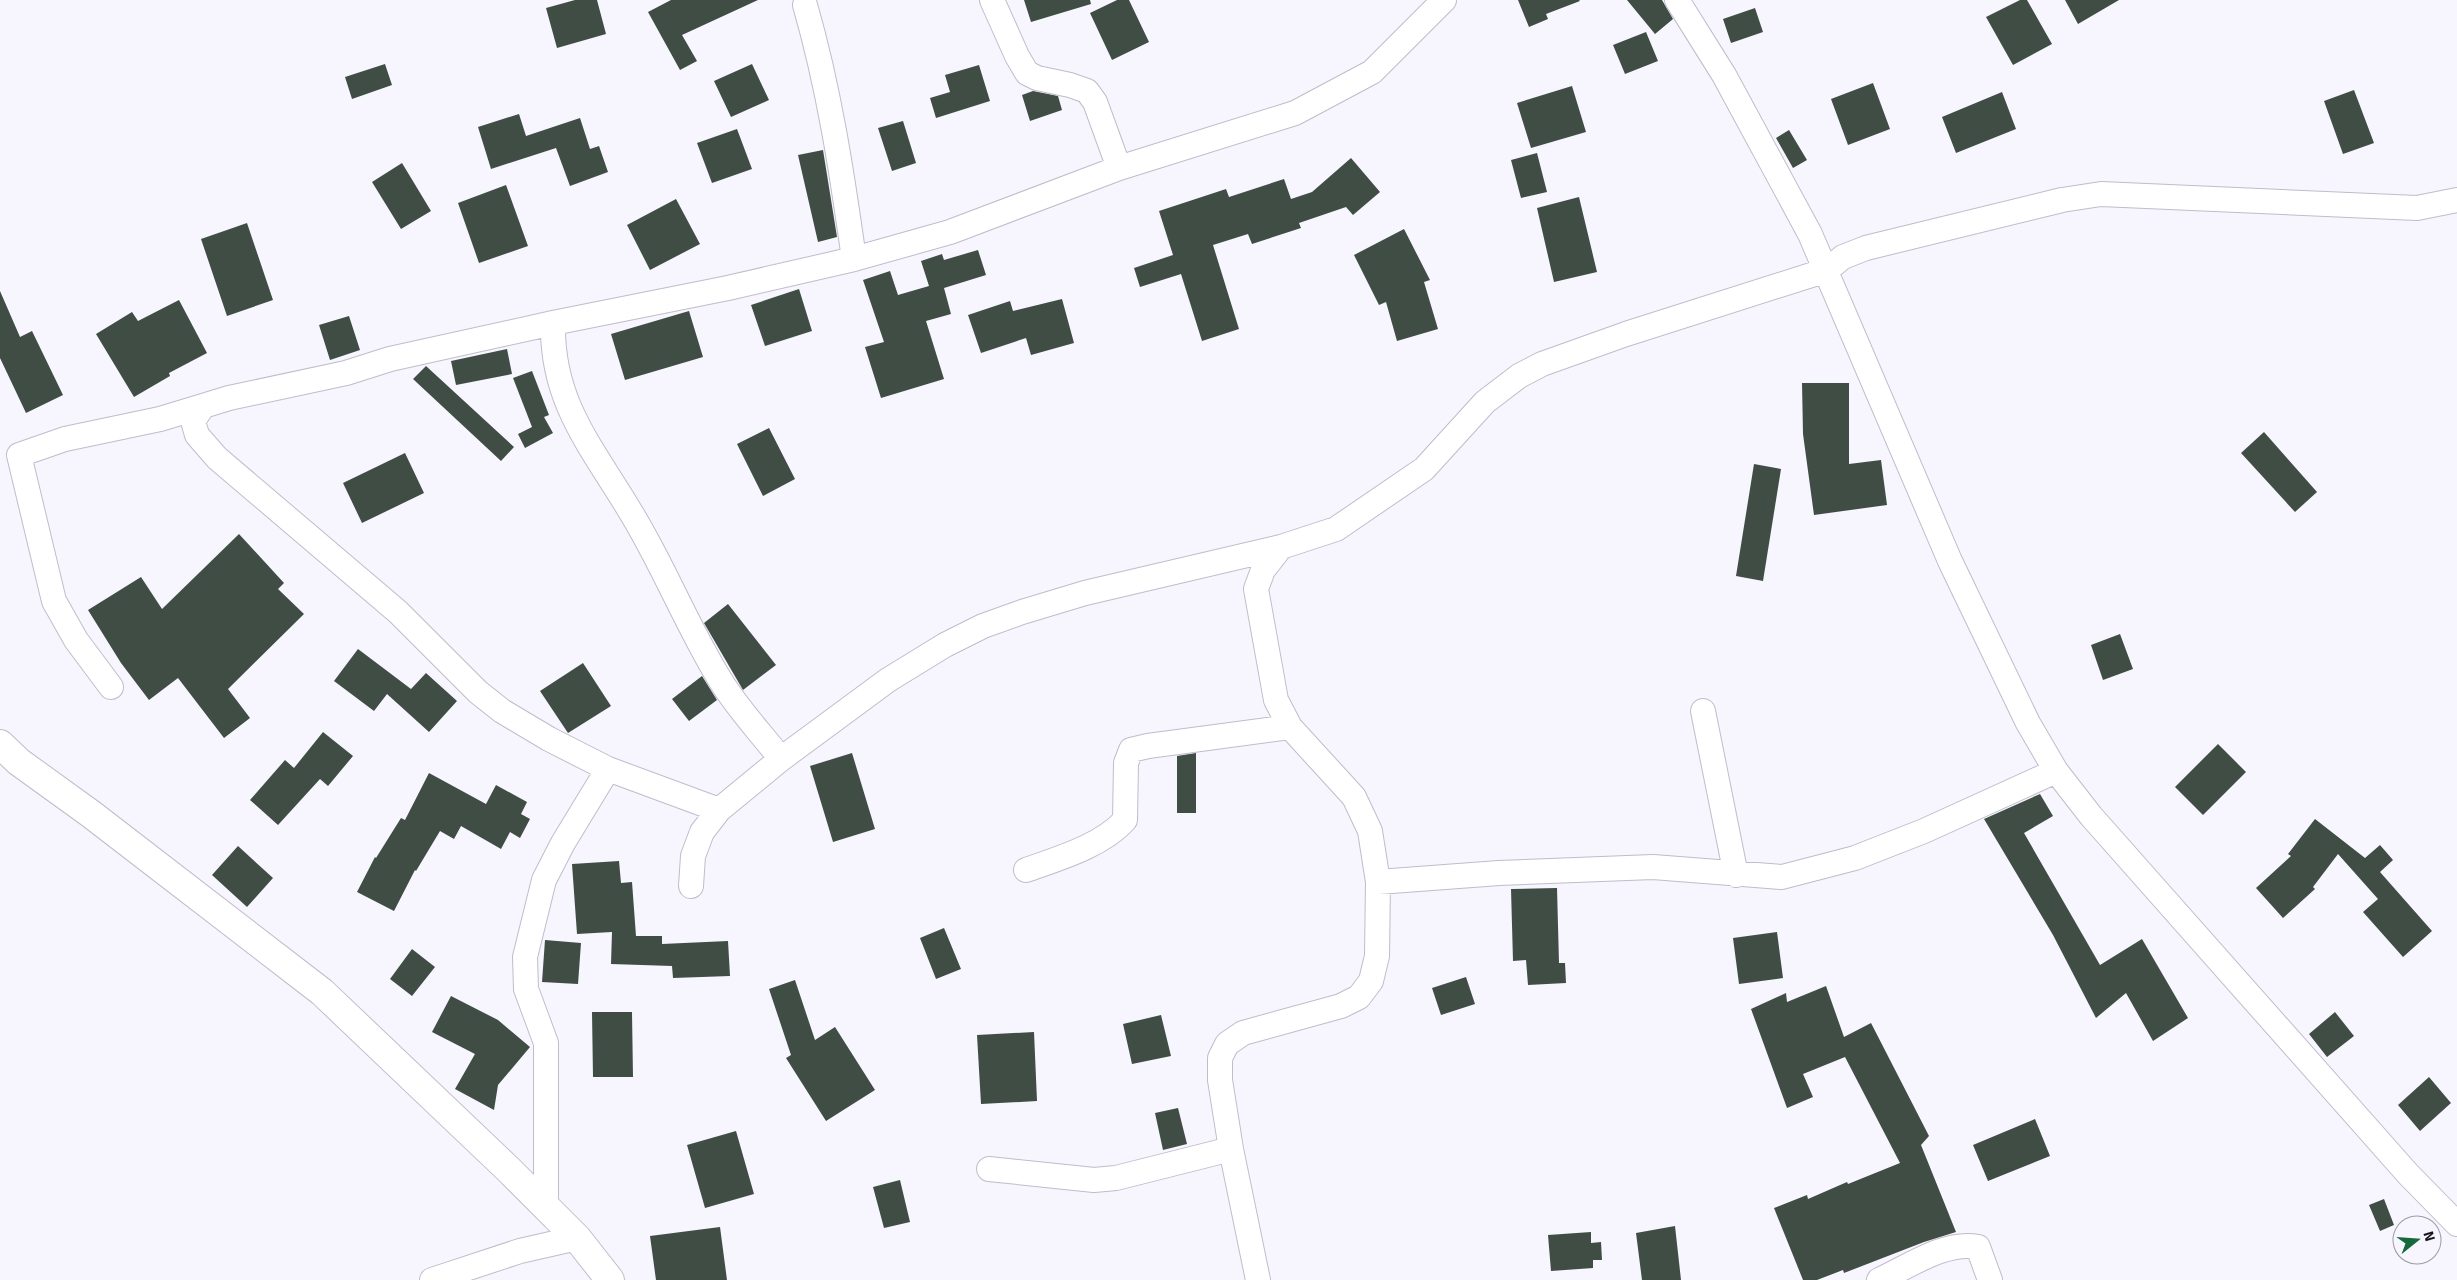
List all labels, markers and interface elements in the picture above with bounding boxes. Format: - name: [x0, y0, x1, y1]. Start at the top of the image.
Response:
- north arrow: [2392, 1215, 2442, 1265]
- text: N: [2419, 1229, 2439, 1243]

